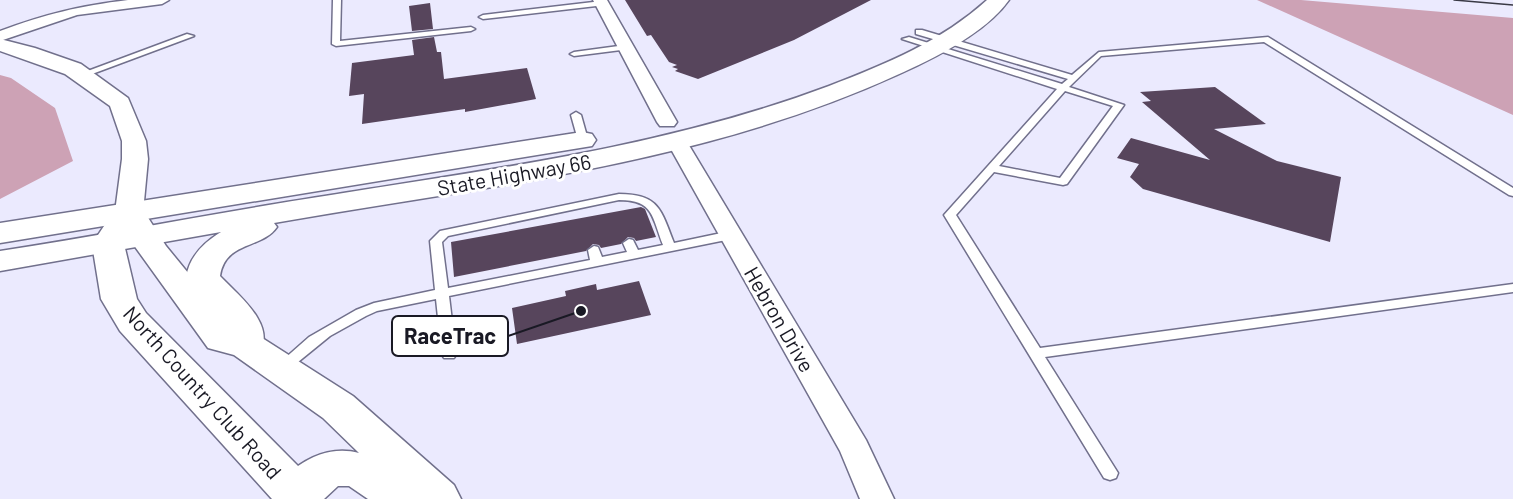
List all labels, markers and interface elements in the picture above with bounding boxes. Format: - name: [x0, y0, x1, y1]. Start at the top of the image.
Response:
- street label: State Highway 66: [435, 148, 593, 200]
- street label: Hebron Drive: [740, 262, 820, 376]
- street label: North Country Club Road: [119, 300, 287, 484]
- callout: RaceTrac: [392, 316, 508, 356]
- text: RaceTrac: [404, 322, 496, 348]

